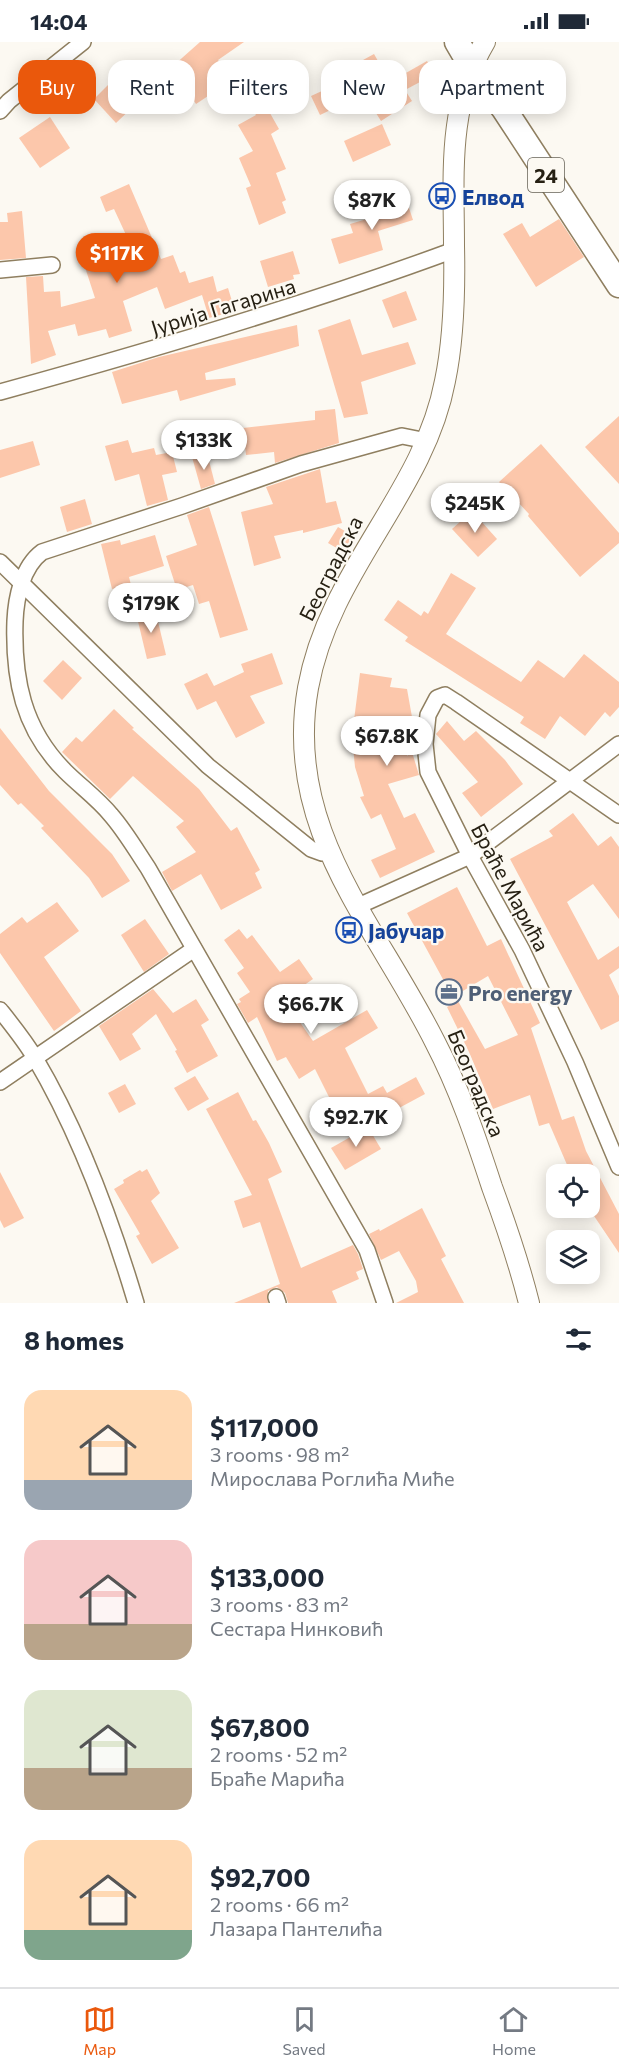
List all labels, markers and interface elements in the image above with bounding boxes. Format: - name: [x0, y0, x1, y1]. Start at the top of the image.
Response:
- text: 14:04: [30, 8, 87, 35]
- chip: Buy: [18, 60, 96, 114]
- chip: Rent: [108, 60, 195, 114]
- chip: Filters: [207, 60, 309, 114]
- chip: New: [321, 60, 407, 114]
- chip: Apartment: [419, 60, 566, 114]
- road number: 24: [528, 158, 564, 192]
- pin: $87K: [336, 180, 408, 231]
- bus stop icon: Елвод: [427, 181, 457, 211]
- place label: Елвод: [462, 184, 524, 209]
- text: $87K: [348, 187, 396, 211]
- pin: $117K: [75, 233, 159, 284]
- text: $117K: [90, 240, 144, 264]
- street label: Јурија Гагарина: [148, 272, 298, 340]
- pin: $133K: [162, 420, 246, 471]
- text: $133K: [175, 427, 233, 451]
- pin: $245K: [433, 483, 517, 534]
- text: $245K: [445, 490, 505, 514]
- street label: Београдска: [293, 512, 367, 624]
- pin: $179K: [109, 583, 193, 634]
- text: $179K: [122, 590, 180, 614]
- pin: $67.8K: [338, 716, 436, 767]
- text: $67.8K: [355, 723, 419, 747]
- street label: Браће Марића: [467, 819, 555, 955]
- bus stop icon: Јабучар: [334, 915, 364, 945]
- place label: Јабучар: [368, 918, 444, 943]
- office icon: Pro energy: [434, 977, 464, 1007]
- place label: Pro energy: [468, 980, 573, 1005]
- pin: $66.7K: [262, 984, 360, 1035]
- text: $66.7K: [278, 991, 344, 1015]
- street label: Београдска: [443, 1026, 511, 1140]
- pin: $92.7K: [307, 1097, 405, 1148]
- text: $92.7K: [323, 1104, 389, 1128]
- map controls: [546, 1164, 600, 1284]
- button: locate: [546, 1164, 600, 1218]
- button: layers: [546, 1230, 600, 1284]
- icon: filters: [562, 1323, 595, 1356]
- text: 8 homes: [24, 1324, 124, 1355]
- text: $117,000: [210, 1411, 319, 1442]
- icon: home: [72, 1414, 144, 1486]
- text: 3 rooms · 98 m²: [210, 1442, 349, 1466]
- text: Мирослава Роглића Миће: [210, 1466, 455, 1490]
- text: $133,000: [210, 1561, 324, 1592]
- icon: home: [72, 1564, 144, 1636]
- text: 3 rooms · 83 m²: [210, 1592, 349, 1616]
- text: Сестара Нинковић: [210, 1616, 383, 1640]
- text: $67,800: [210, 1711, 310, 1742]
- icon: home: [72, 1714, 144, 1786]
- text: 2 rooms · 52 m²: [210, 1742, 347, 1766]
- text: Браће Марића: [210, 1766, 345, 1790]
- text: $92,700: [210, 1861, 311, 1892]
- icon: home: [72, 1864, 144, 1936]
- text: 2 rooms · 66 m²: [210, 1892, 349, 1916]
- text: Лазара Пантелића: [210, 1916, 383, 1940]
- tab: Map: [83, 2003, 116, 2058]
- tab: Saved: [282, 2003, 326, 2058]
- tab: Home: [492, 2003, 536, 2058]

